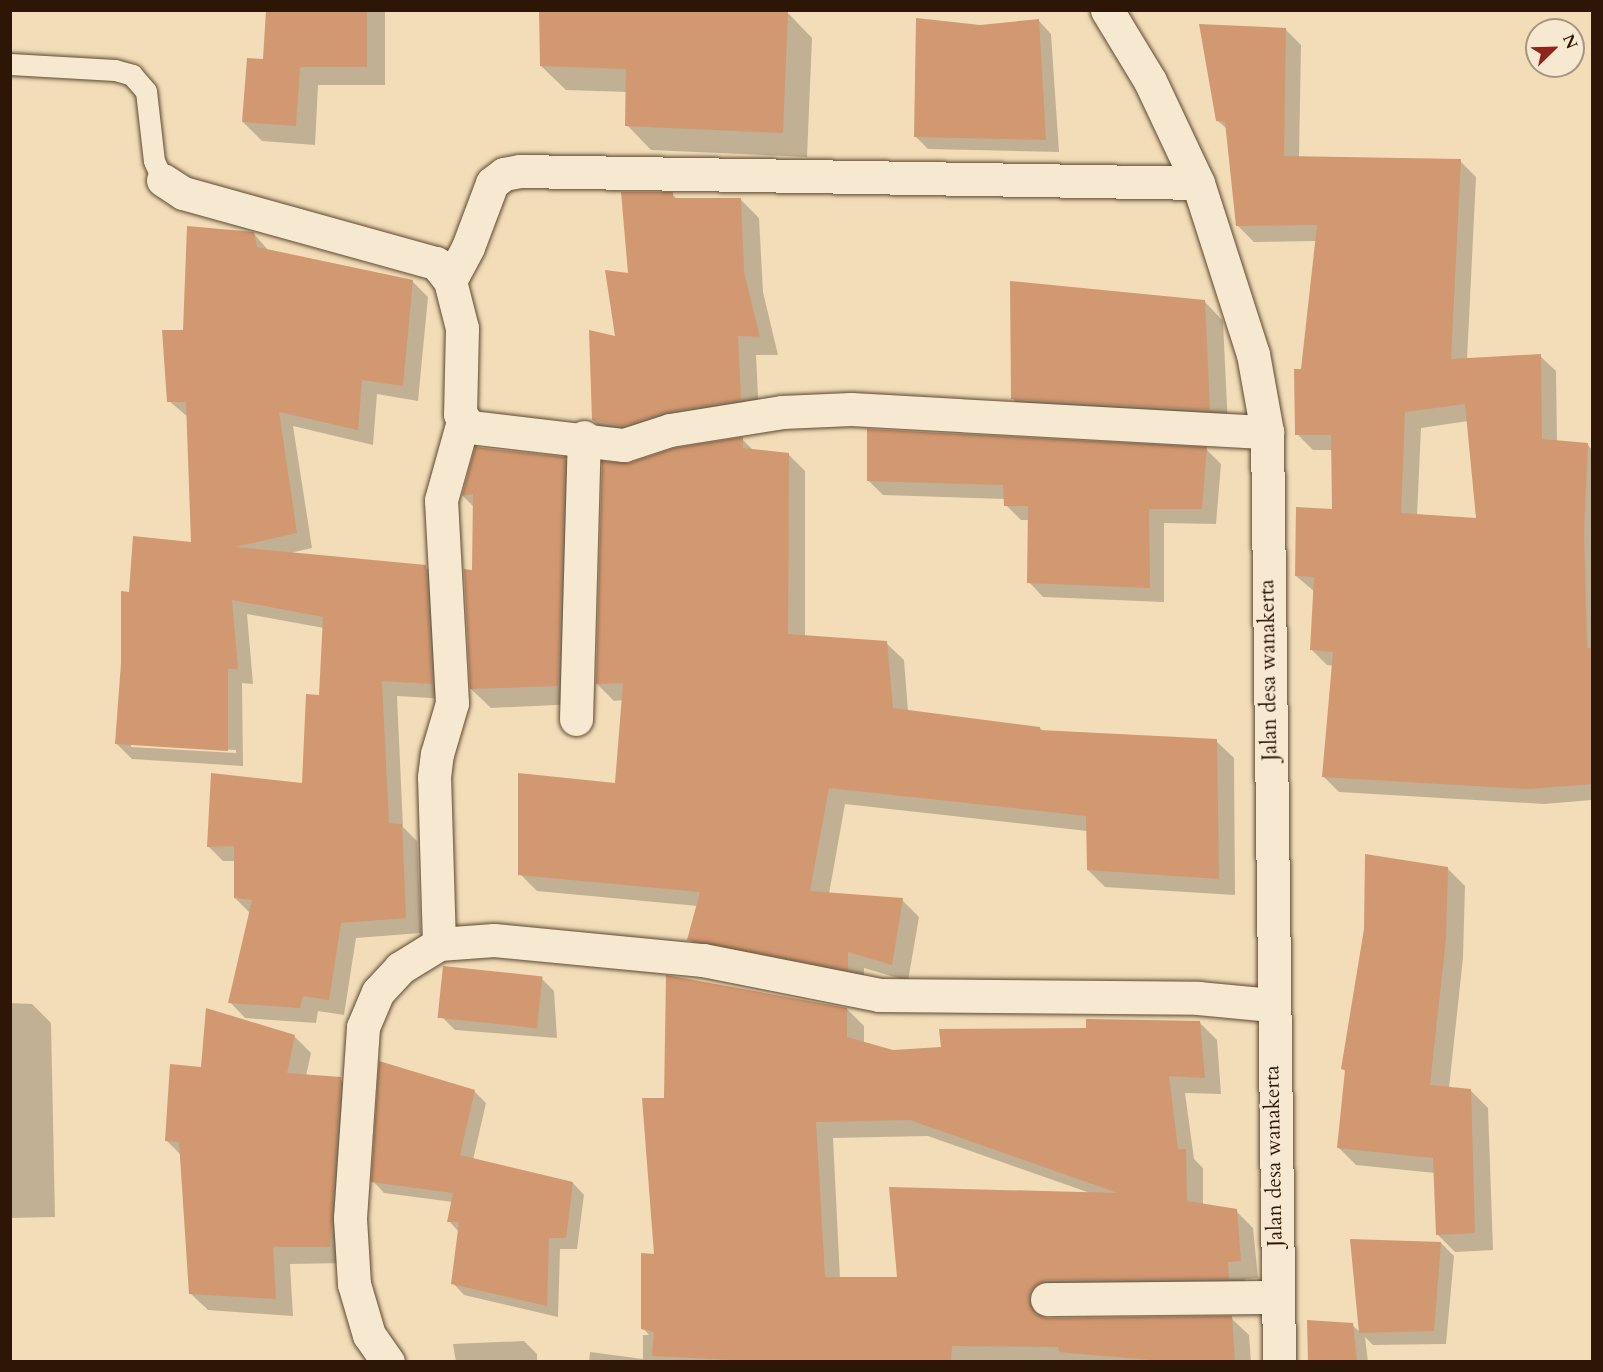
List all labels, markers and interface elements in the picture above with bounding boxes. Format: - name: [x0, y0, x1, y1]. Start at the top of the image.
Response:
- north arrow: [1525, 18, 1585, 78]
- text: N: [1557, 31, 1583, 52]
- street label: Jalan desa wanakerta: [1255, 579, 1283, 761]
- street label: Jalan desa wanakerta: [1260, 1065, 1288, 1247]

